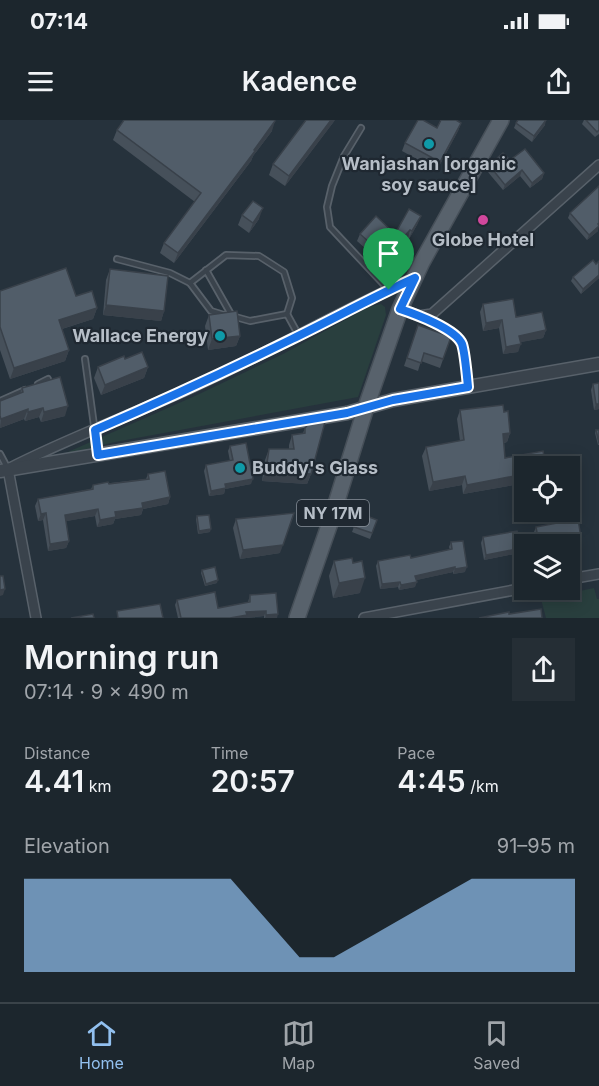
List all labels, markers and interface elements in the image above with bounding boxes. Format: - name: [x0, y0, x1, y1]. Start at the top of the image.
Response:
- text: 07:14: [30, 8, 88, 34]
- icon: menu: [24, 65, 57, 98]
- text: Kadence: [242, 65, 357, 98]
- icon: share: [542, 65, 575, 98]
- marker: Wanjashan [organic soy sauce]: [422, 137, 436, 151]
- place label: Wanjashan [organic soy sauce]: [342, 153, 516, 195]
- marker: Globe Hotel: [476, 213, 490, 227]
- pin: [363, 228, 414, 290]
- place label: Globe Hotel: [432, 229, 534, 250]
- icon: arrive: [372, 237, 405, 270]
- place label: Wallace Energy: [72, 325, 208, 346]
- marker: Wallace Energy: [213, 329, 227, 343]
- map controls: [514, 456, 580, 600]
- button: locate: [514, 456, 580, 522]
- place label: Buddy's Glass: [252, 457, 378, 478]
- marker: Buddy's Glass: [233, 461, 247, 475]
- road number: NY 17M: [297, 500, 369, 526]
- button: layers: [514, 534, 580, 600]
- text: Morning run: [24, 637, 219, 677]
- button: share: [512, 638, 575, 701]
- text: 07:14 · 9 × 490 m: [24, 680, 189, 704]
- text: Distance: [24, 743, 90, 763]
- text: Time: [211, 743, 248, 763]
- text: Pace: [397, 743, 435, 763]
- text: 4.41: [24, 763, 84, 799]
- text: 20:57: [211, 763, 295, 799]
- text: 4:45: [397, 763, 466, 799]
- text: km: [84, 776, 112, 796]
- text: /km: [466, 776, 499, 796]
- text: Elevation: [24, 834, 110, 858]
- text: 91–95 m: [497, 834, 575, 858]
- tab: Home: [79, 1017, 124, 1073]
- tab: Map: [282, 1017, 315, 1073]
- tab: Saved: [473, 1017, 520, 1073]

